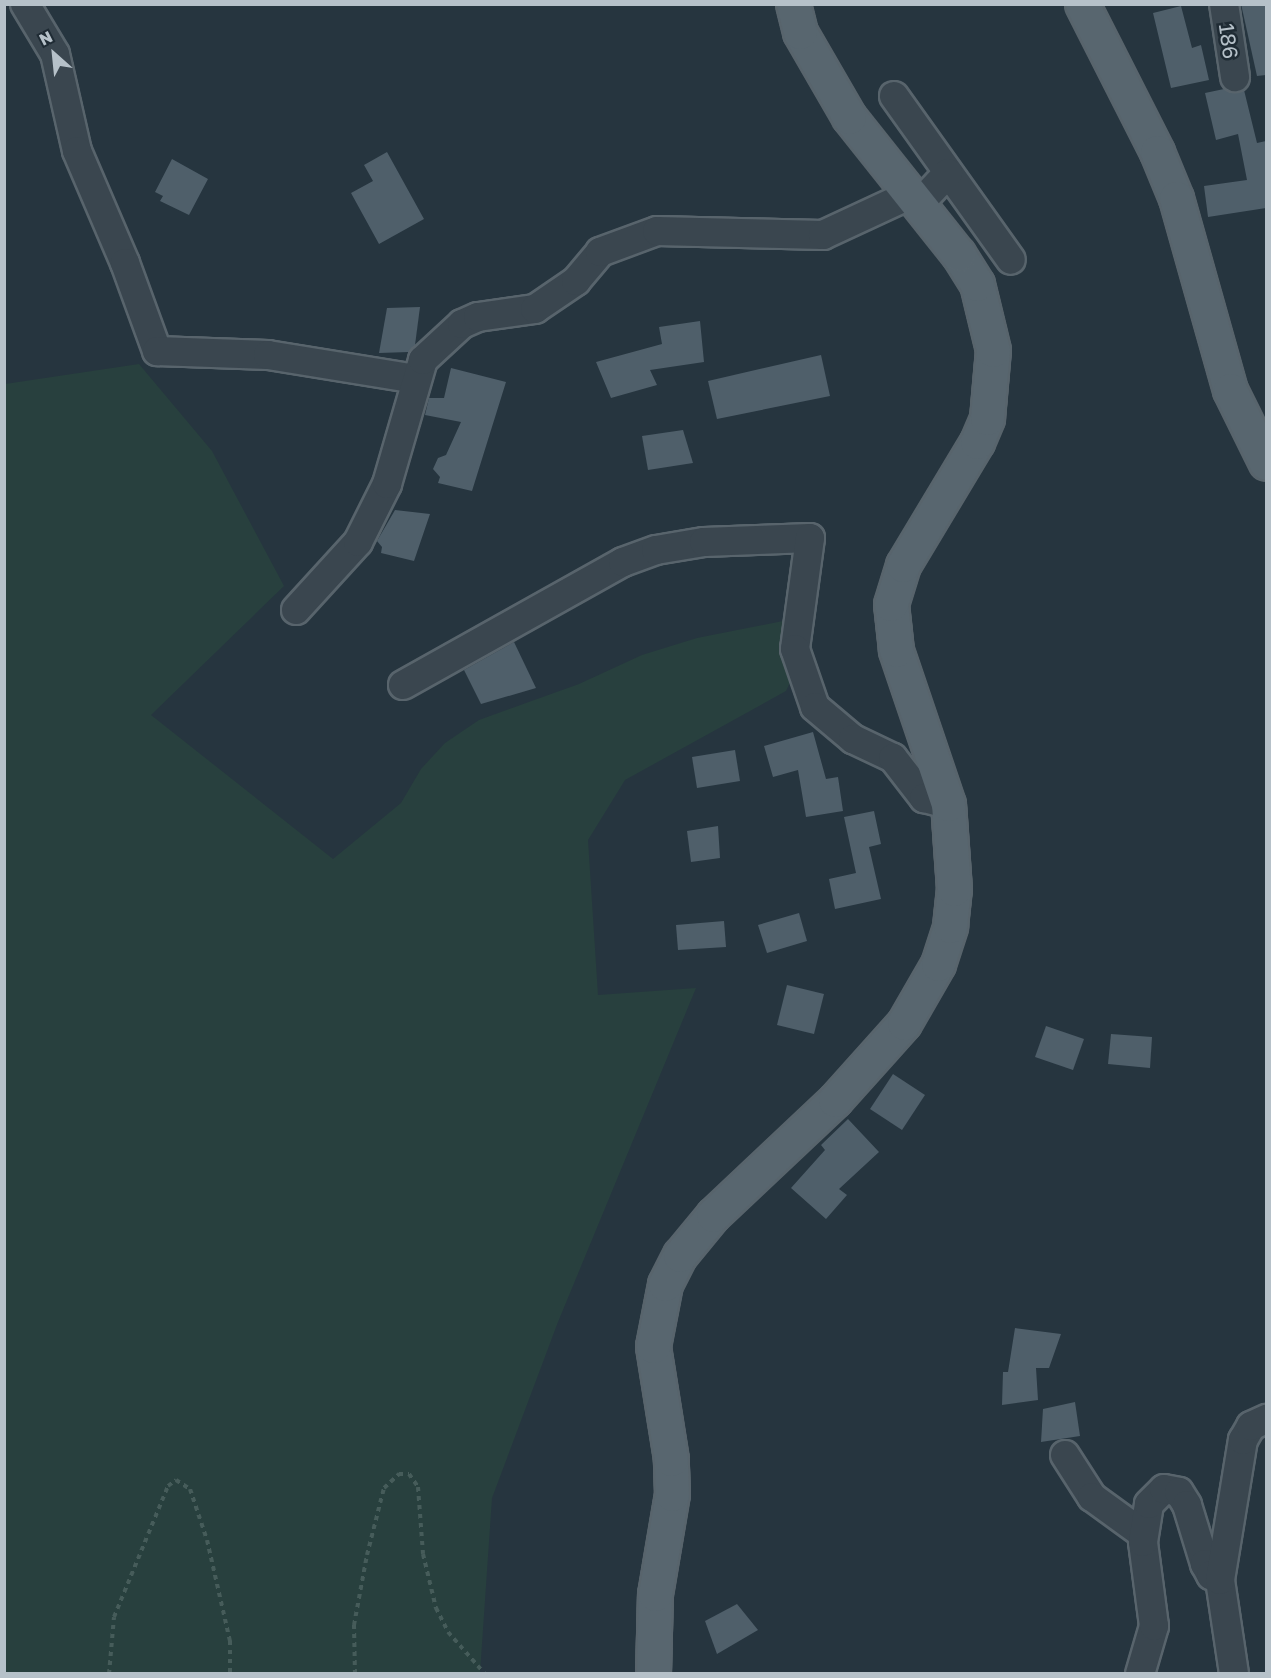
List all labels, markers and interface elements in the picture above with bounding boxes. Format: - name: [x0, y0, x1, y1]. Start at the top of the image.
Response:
- street label: 186: [1214, 22, 1244, 60]
- north arrow: [24, 24, 84, 84]
- text: N: [36, 26, 56, 50]

